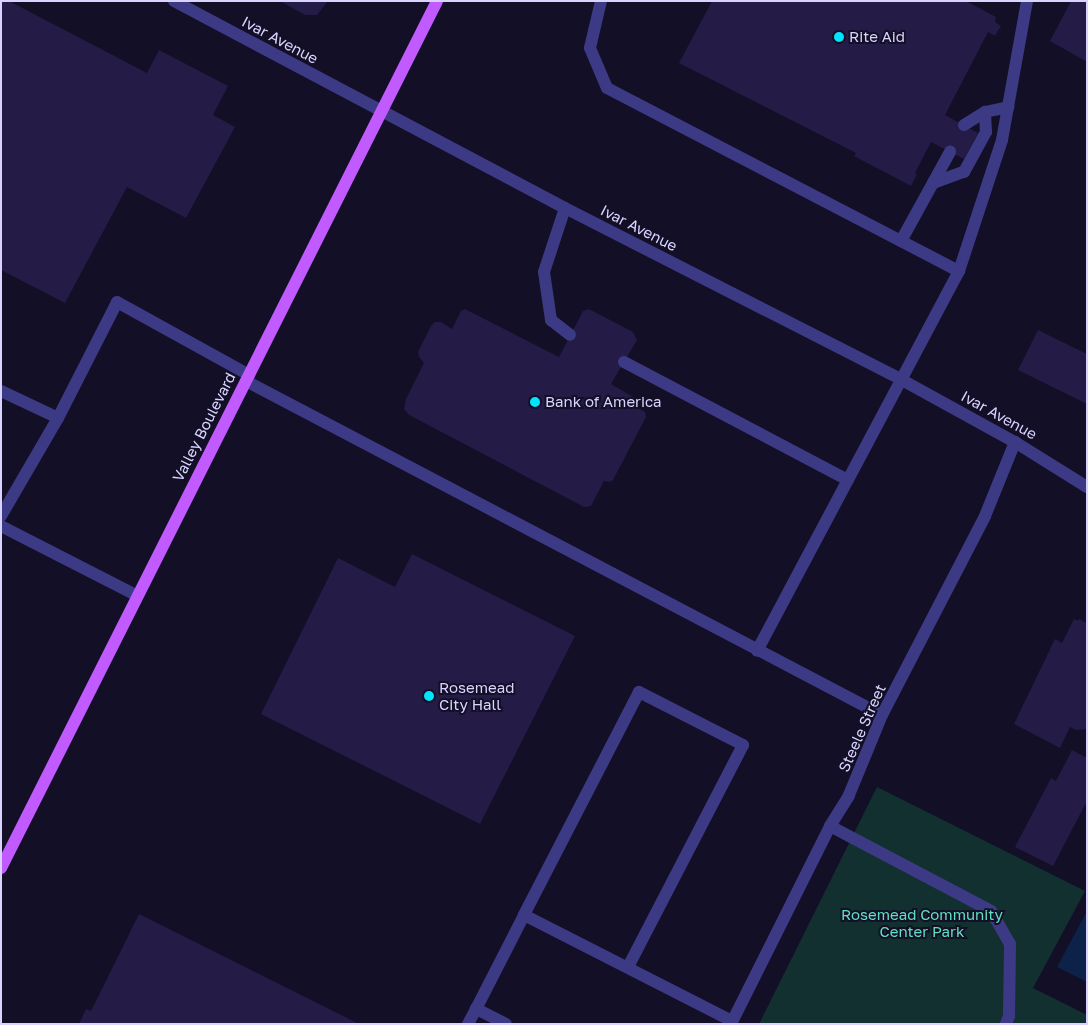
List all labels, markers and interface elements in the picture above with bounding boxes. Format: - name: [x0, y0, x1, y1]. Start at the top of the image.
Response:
- street label: Ivar Avenue: [239, 12, 321, 68]
- place label: Rite Aid: [849, 28, 905, 46]
- marker: Rite Aid: [833, 31, 845, 43]
- street label: Ivar Avenue: [598, 201, 680, 255]
- street label: Valley Boulevard: [169, 369, 239, 485]
- street label: Ivar Avenue: [958, 387, 1040, 443]
- place label: Bank of America: [545, 393, 662, 411]
- marker: Bank of America: [529, 396, 541, 408]
- place label: Rosemead City Hall: [439, 678, 514, 713]
- street label: Steele Street: [835, 681, 889, 775]
- marker: Rosemead City Hall: [423, 690, 435, 702]
- park label: Rosemead Community Center Park: [841, 905, 1003, 940]

